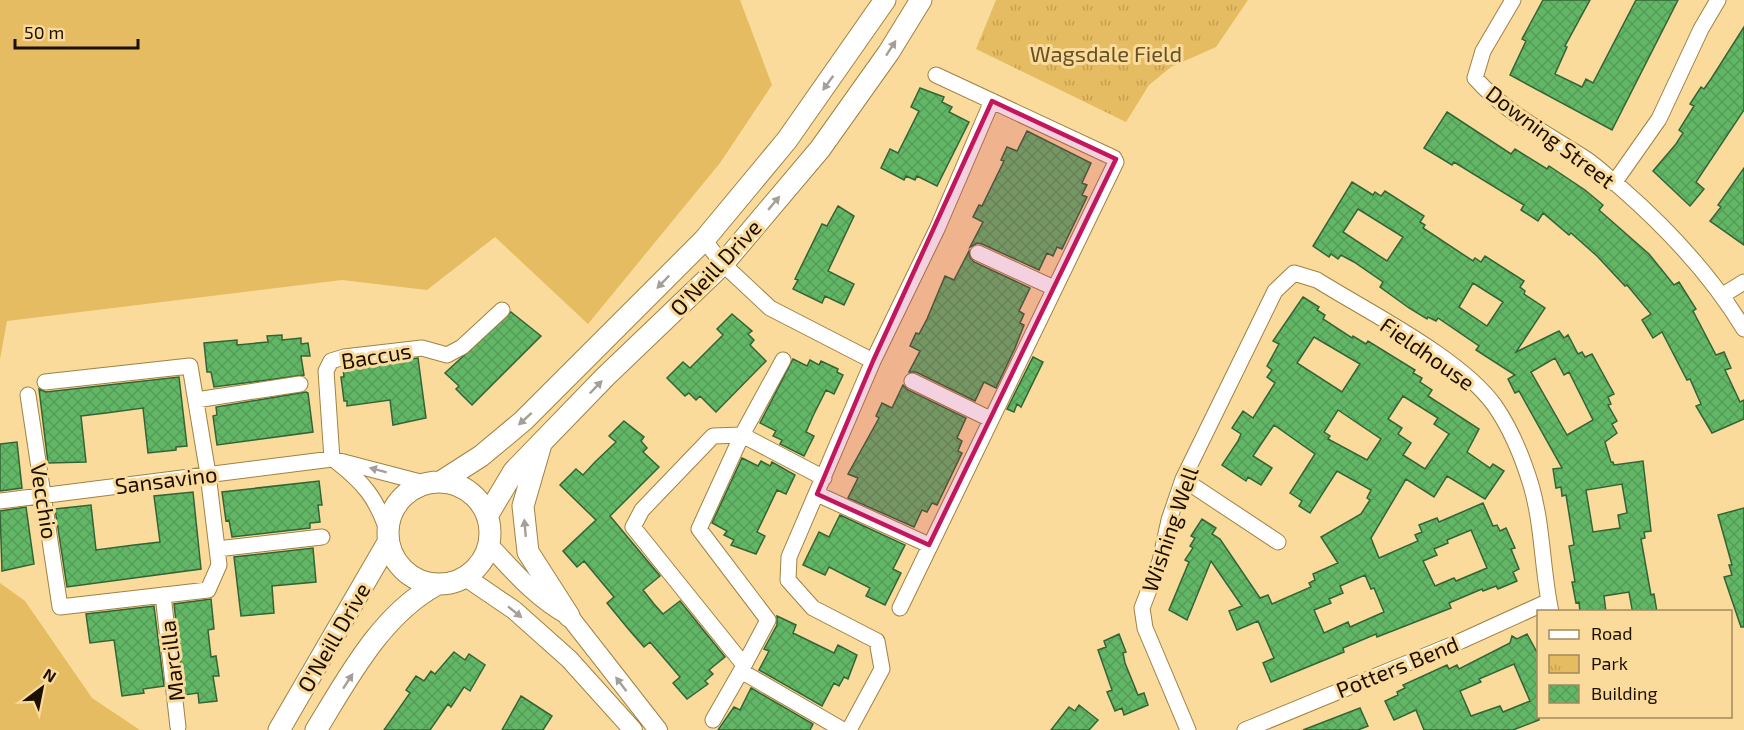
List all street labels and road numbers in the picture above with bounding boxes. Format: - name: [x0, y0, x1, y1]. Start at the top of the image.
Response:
- street label: Downing Street: [1481, 79, 1621, 193]
- street label: O'Neill Drive: [664, 214, 766, 320]
- street label: Fieldhouse: [1376, 311, 1480, 395]
- street label: Baccus: [339, 337, 413, 373]
- street label: Sansavino: [113, 460, 219, 498]
- street label: Vecchio: [26, 461, 64, 541]
- street label: Wishing Well: [1135, 463, 1203, 595]
- street label: O'Neill Drive: [291, 578, 375, 696]
- street label: Marcilla: [153, 619, 189, 703]
- street label: Potters Bend: [1332, 630, 1462, 702]

